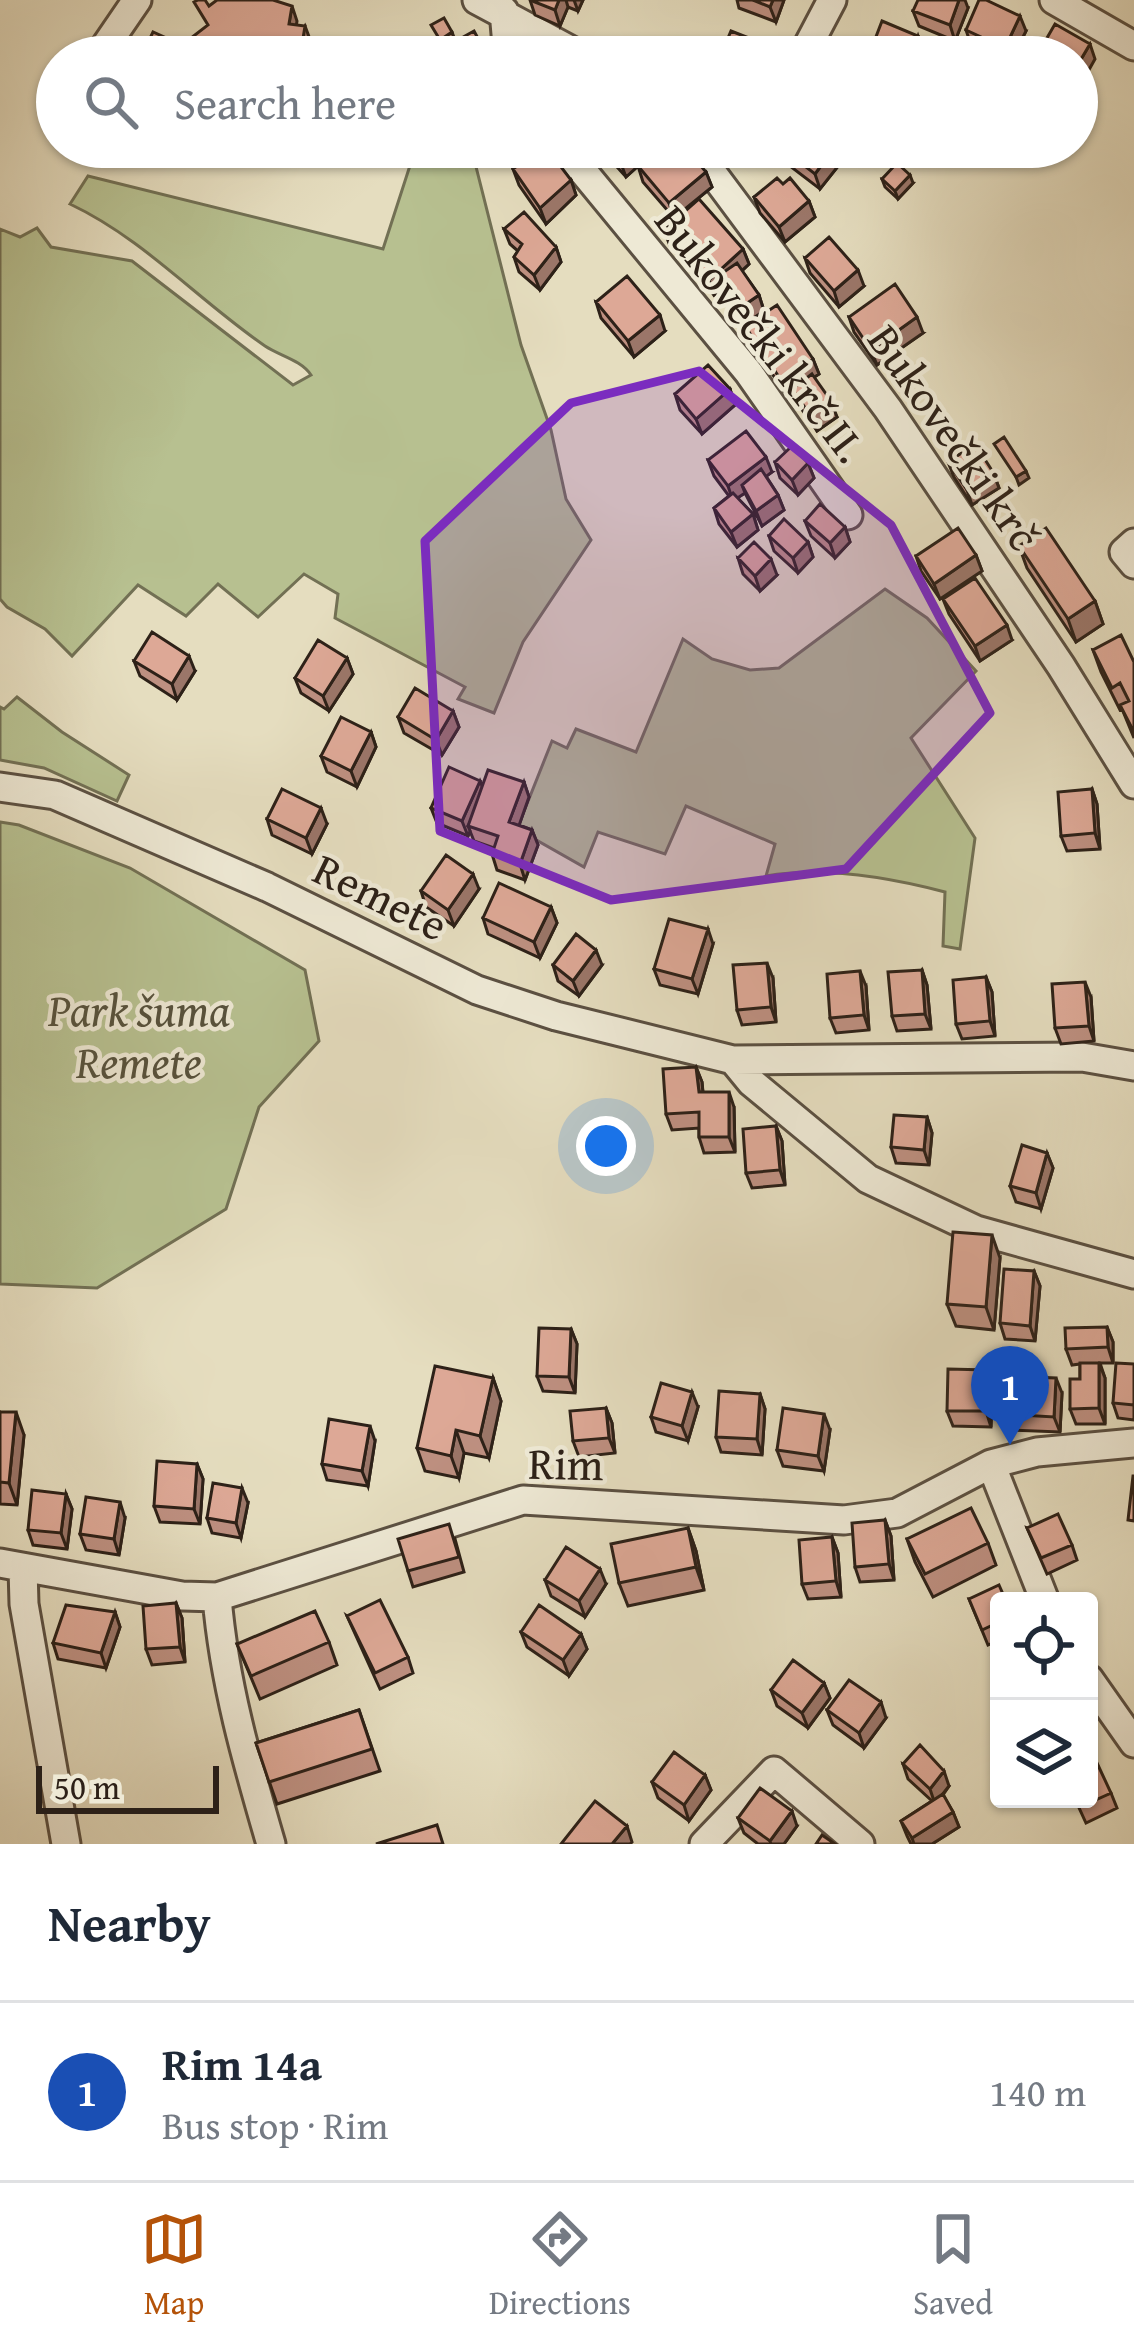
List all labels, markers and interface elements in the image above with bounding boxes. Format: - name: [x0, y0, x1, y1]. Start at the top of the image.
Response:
- search box: [36, 36, 1098, 168]
- icon: search: [78, 69, 144, 135]
- text: Search here: [174, 70, 396, 135]
- street label: Bukovečki krč II.: [640, 190, 884, 476]
- street label: Bukovečki krč: [853, 311, 1057, 563]
- street label: Remete: [303, 836, 459, 956]
- park label: Park šuma Remete: [47, 977, 230, 1094]
- your location: [576, 1116, 636, 1176]
- pin: 1: [971, 1346, 1049, 1445]
- street label: Rim: [528, 1430, 604, 1496]
- map controls: [990, 1592, 1098, 1808]
- button: locate: [990, 1592, 1098, 1700]
- button: layers: [990, 1700, 1098, 1808]
- scale bar: [36, 1760, 219, 1813]
- text: 50 m: [54, 1763, 120, 1811]
- text: Nearby: [48, 1885, 211, 1960]
- text: Rim 14a: [162, 2031, 322, 2096]
- text: 1: [77, 2063, 97, 2120]
- text: 140 m: [989, 2063, 1086, 2120]
- text: Bus stop · Rim: [162, 2096, 388, 2153]
- tab: Map: [141, 2206, 207, 2326]
- tab: Directions: [489, 2206, 631, 2326]
- tab: Saved: [913, 2206, 993, 2326]

